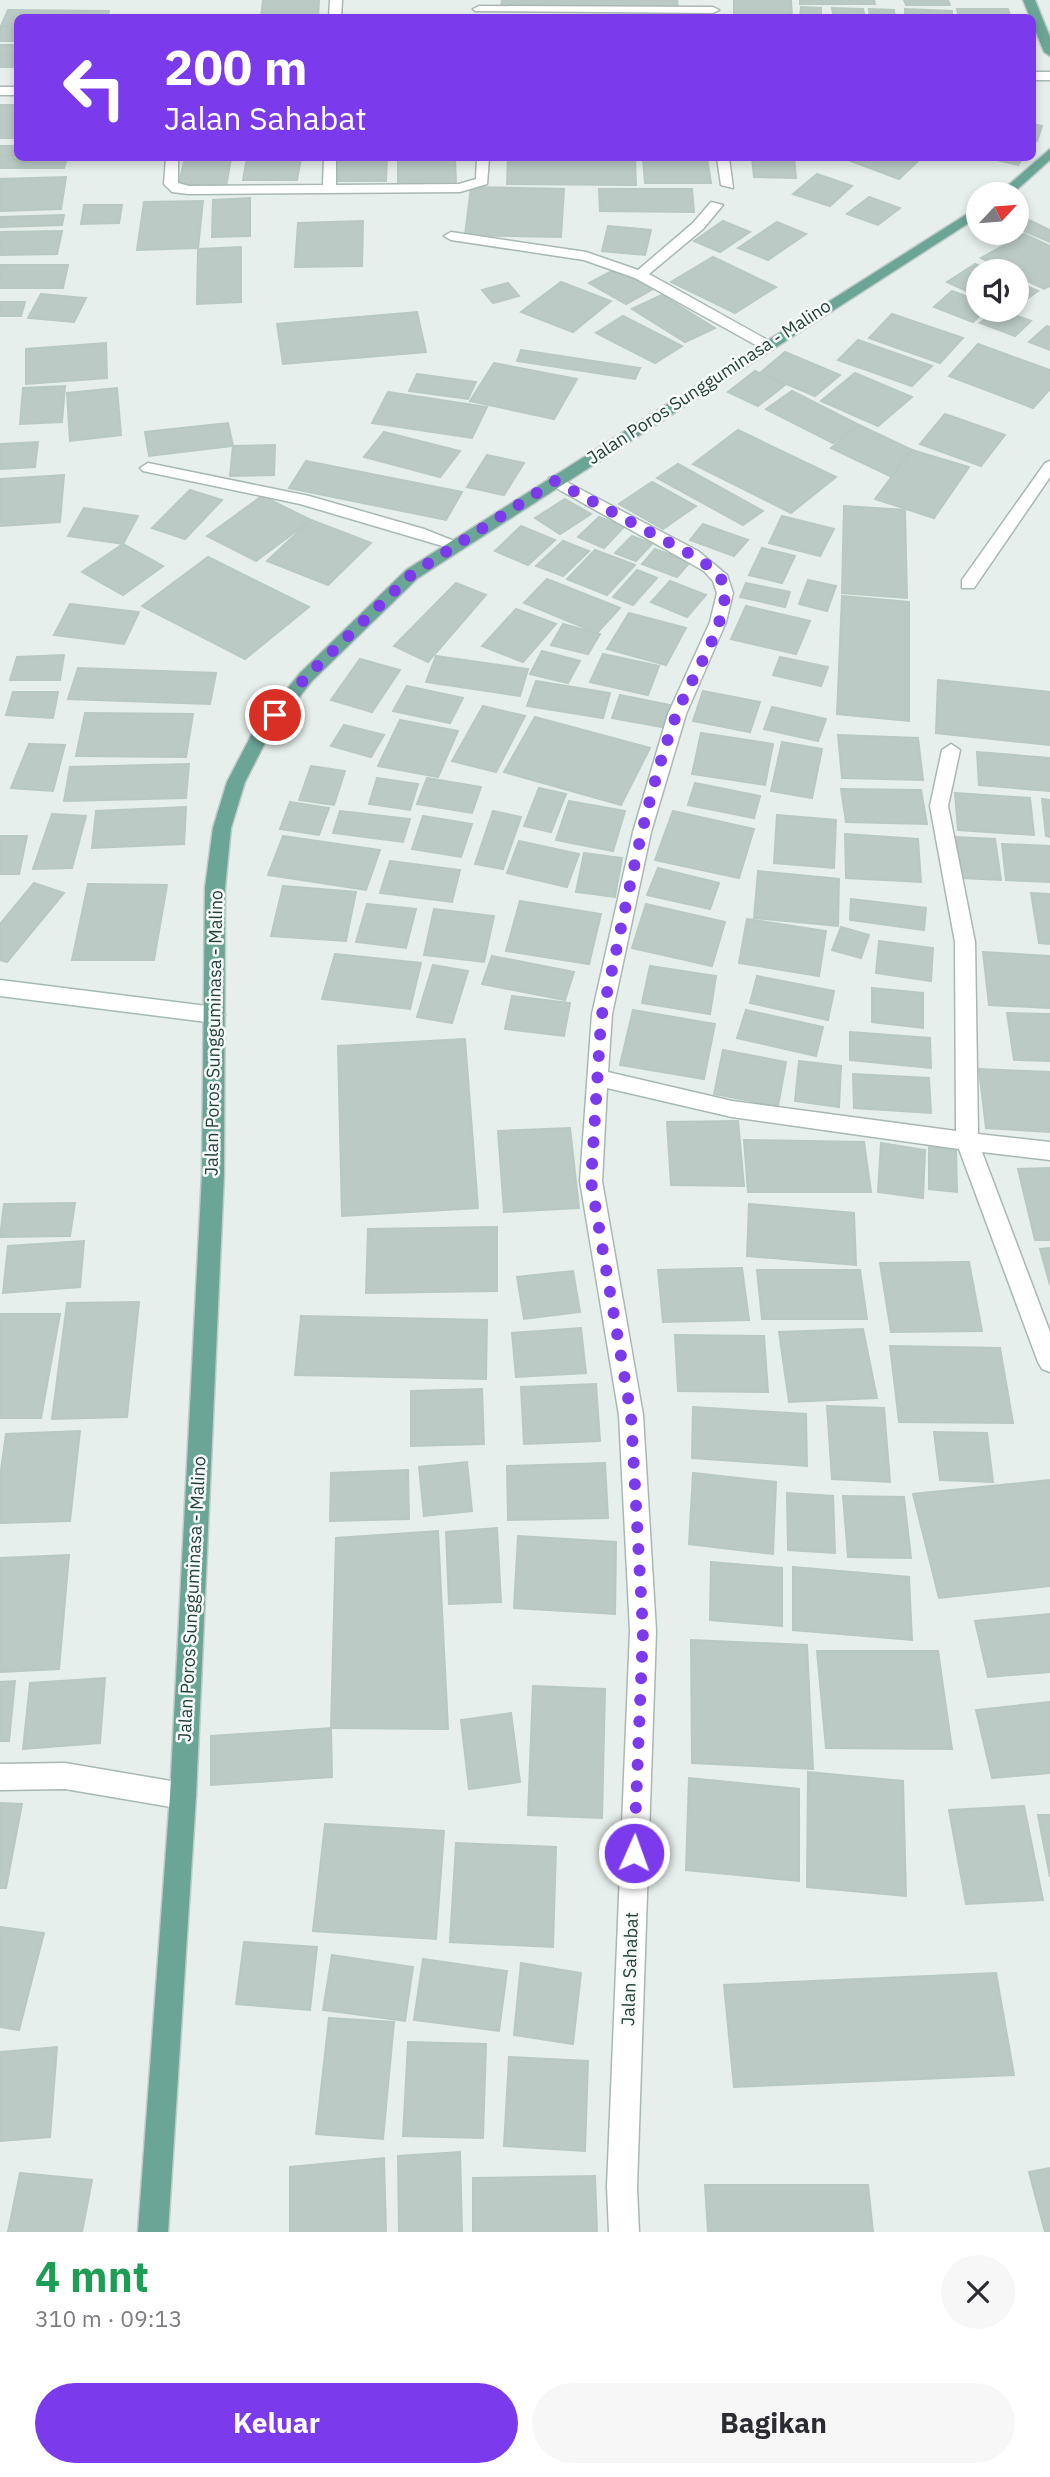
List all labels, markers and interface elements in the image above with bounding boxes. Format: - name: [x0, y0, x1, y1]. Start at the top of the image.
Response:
- text: 200 m: [164, 35, 308, 98]
- icon: left: [49, 42, 140, 133]
- text: Jalan Sahabat: [164, 97, 367, 139]
- north arrow: [966, 182, 1029, 245]
- map controls: [966, 182, 1029, 322]
- button: sound: [966, 259, 1029, 322]
- street label: Jalan Poros Sungguminasa - Malino: [582, 294, 835, 469]
- pin: [245, 685, 305, 745]
- icon: arrive: [256, 696, 294, 734]
- street label: Jalan Poros Sungguminasa - Malino: [200, 890, 227, 1176]
- street label: Jalan Poros Sungguminasa - Malino: [173, 1455, 210, 1742]
- position arrow: [597, 1816, 671, 1890]
- street label: Jalan Sahabat: [616, 1912, 643, 2026]
- text: 4 mnt: [35, 2249, 149, 2304]
- button: close: [941, 2255, 1015, 2329]
- text: 310 m · 09:13: [35, 2303, 182, 2333]
- button: Keluar: [35, 2383, 518, 2463]
- button: Bagikan: [532, 2383, 1015, 2463]

